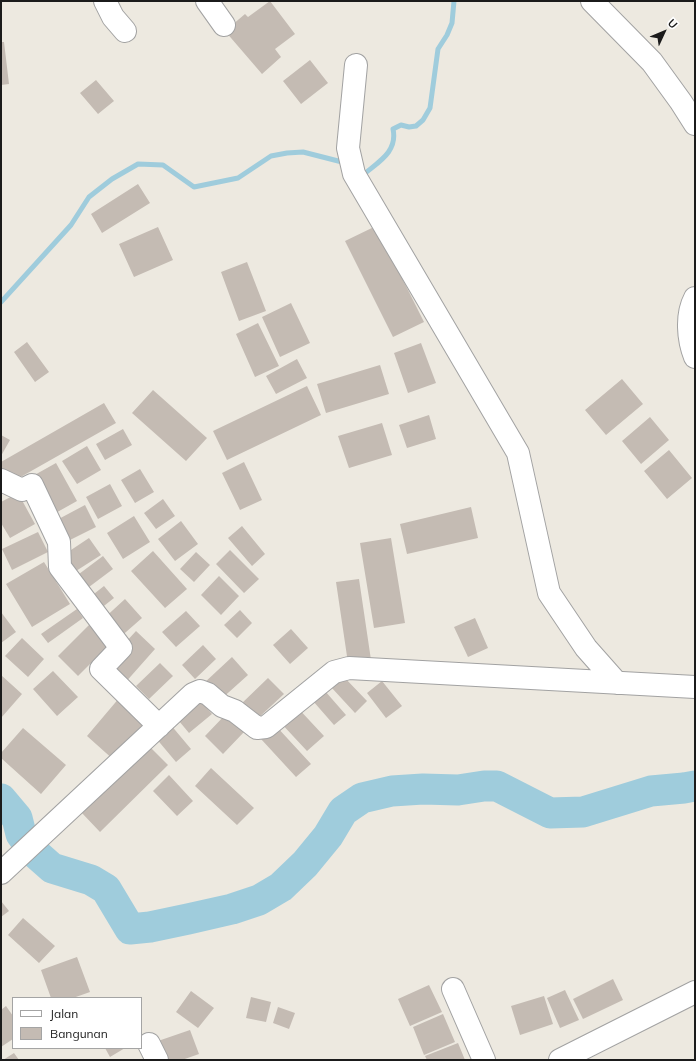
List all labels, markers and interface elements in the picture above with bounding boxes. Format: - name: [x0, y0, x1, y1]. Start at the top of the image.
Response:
- north arrow: [644, 12, 684, 52]
- text: U: [665, 16, 680, 31]
- legend: [12, 997, 142, 1049]
- text: Jalan: [50, 1006, 78, 1021]
- text: Bangunan: [50, 1026, 108, 1041]

